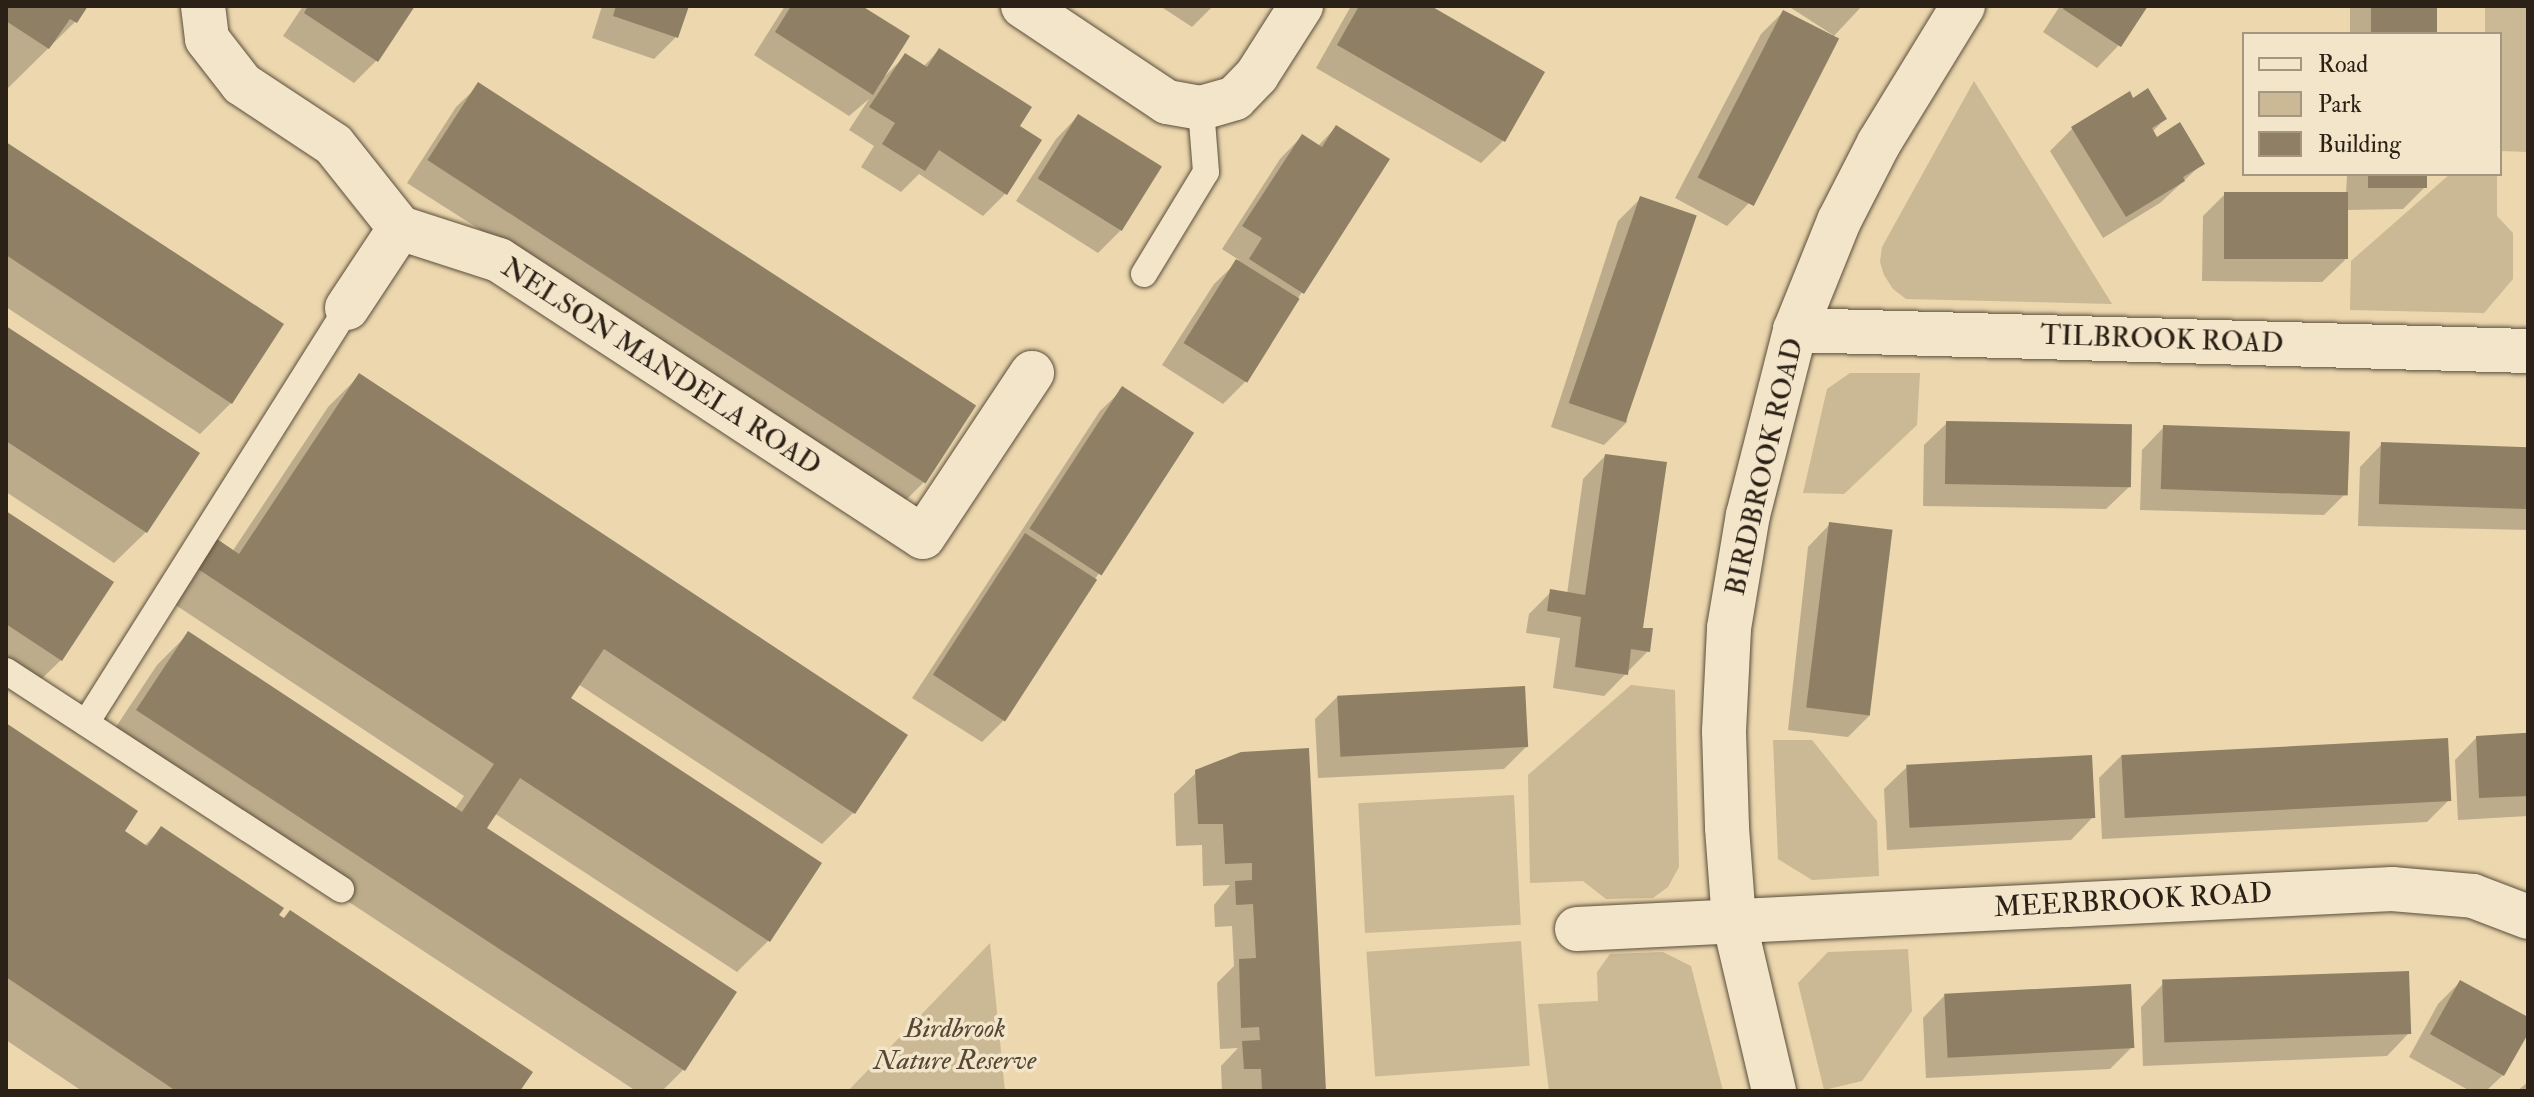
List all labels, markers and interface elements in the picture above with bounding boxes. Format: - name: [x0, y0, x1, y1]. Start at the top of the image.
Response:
- legend: [2242, 32, 2502, 176]
- text: Road: [2318, 49, 2368, 80]
- text: Park: [2318, 89, 2362, 120]
- text: Building: [2318, 129, 2401, 160]
- street label: NELSON MANDELA ROAD: [495, 251, 827, 483]
- street label: TILBROOK ROAD: [2040, 319, 2284, 361]
- street label: BIRDBROOK ROAD: [1719, 335, 1811, 599]
- street label: MEERBROOK ROAD: [1993, 877, 2273, 925]
- park label: Birdbrook Nature Reserve: [874, 1012, 1036, 1078]

